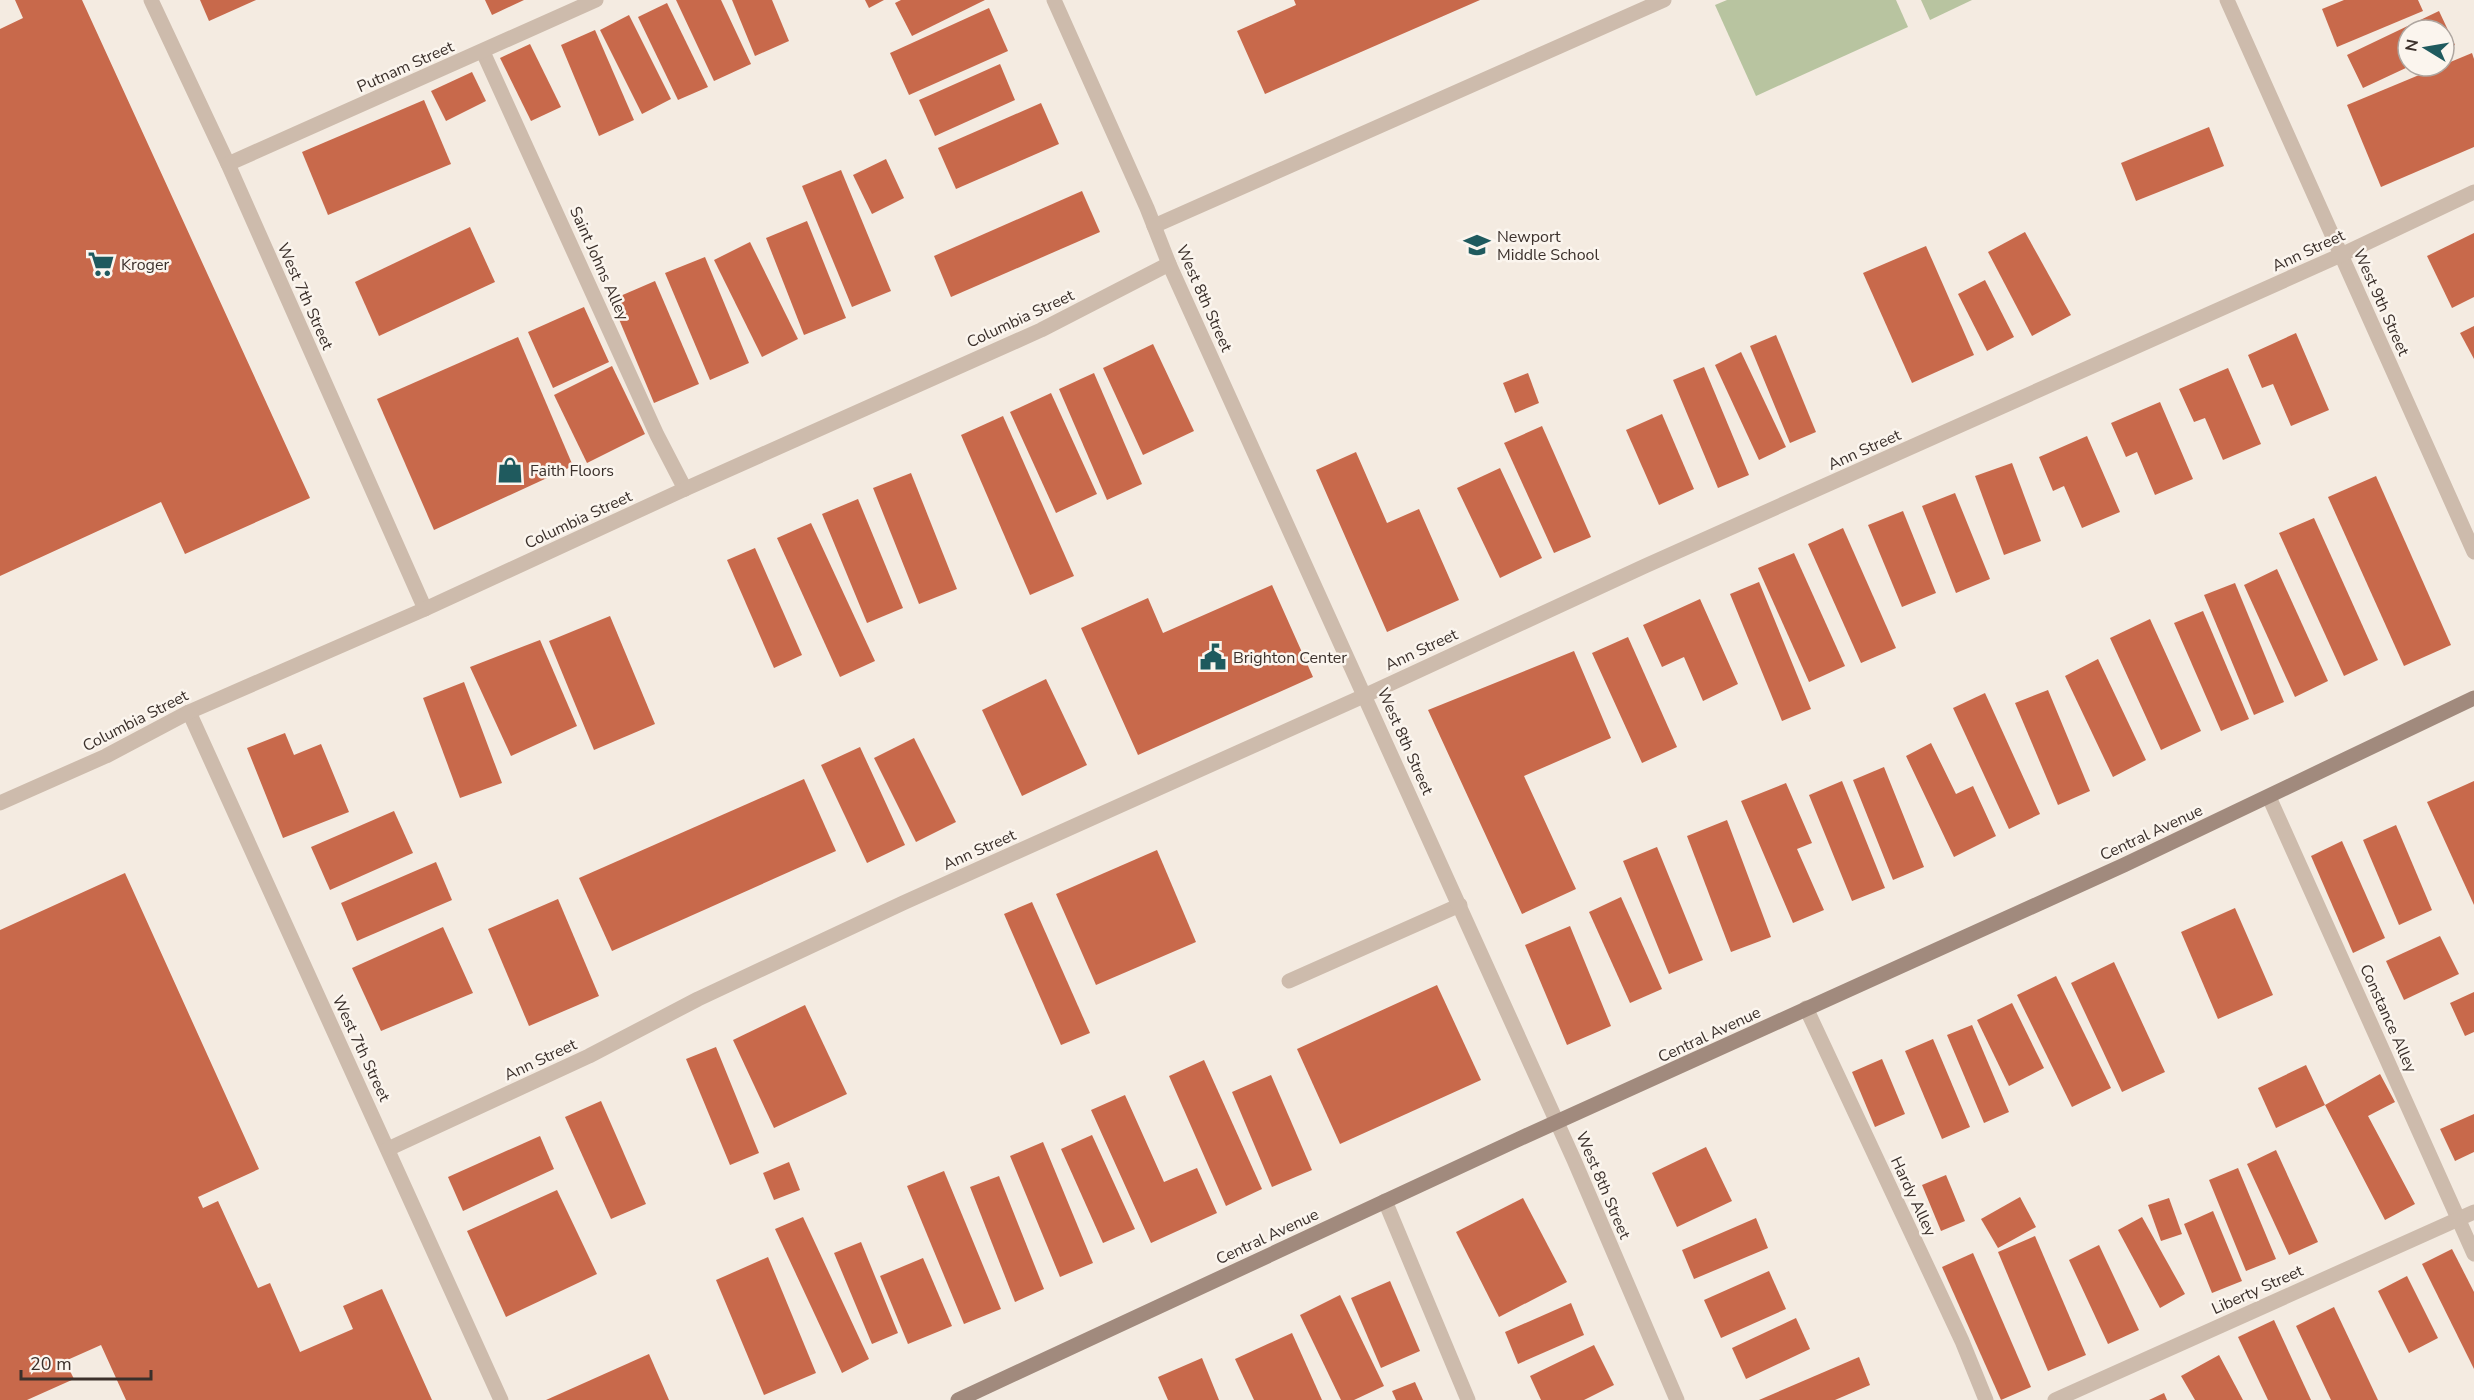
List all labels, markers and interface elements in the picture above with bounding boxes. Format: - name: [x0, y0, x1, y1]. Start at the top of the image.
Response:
- north arrow: [2396, 18, 2456, 78]
- street label: Putnam Street: [354, 36, 458, 98]
- text: N: [2400, 37, 2424, 53]
- street label: Saint Johns Alley: [564, 203, 634, 325]
- street label: Ann Street: [2269, 224, 2349, 277]
- place label: Newport Middle School: [1497, 226, 1599, 266]
- school or university icon: Newport Middle School: [1462, 230, 1492, 260]
- street label: West 7th Street: [272, 240, 339, 354]
- street label: West 8th Street: [1171, 242, 1238, 356]
- street label: West 9th Street: [2348, 246, 2415, 360]
- supermarket icon: Kroger: [86, 249, 116, 279]
- place label: Kroger: [121, 254, 169, 276]
- street label: Columbia Street: [963, 284, 1078, 353]
- street label: Ann Street: [1824, 424, 1905, 476]
- shop icon: Faith Floors: [495, 455, 525, 485]
- place label: Faith Floors: [530, 460, 614, 482]
- street label: Columbia Street: [521, 485, 636, 554]
- street label: Ann Street: [1382, 623, 1462, 676]
- public building icon: Brighton Center: [1198, 642, 1228, 672]
- place label: Brighton Center: [1233, 647, 1347, 669]
- street label: Columbia Street: [79, 685, 192, 757]
- street label: West 8th Street: [1372, 685, 1439, 799]
- street label: Central Avenue: [2097, 800, 2206, 866]
- street label: Ann Street: [939, 824, 1020, 876]
- street label: Constance Alley: [2354, 961, 2422, 1077]
- street label: West 7th Street: [327, 992, 395, 1105]
- street label: Central Avenue: [1655, 1002, 1764, 1068]
- street label: Ann Street: [501, 1033, 581, 1086]
- street label: West 8th Street: [1571, 1128, 1636, 1243]
- street label: Hardy Alley: [1885, 1153, 1941, 1241]
- street label: Central Avenue: [1213, 1204, 1322, 1270]
- street label: Liberty Street: [2208, 1260, 2307, 1320]
- scale bar: [21, 1343, 152, 1381]
- text: 20 m: [30, 1352, 72, 1376]

